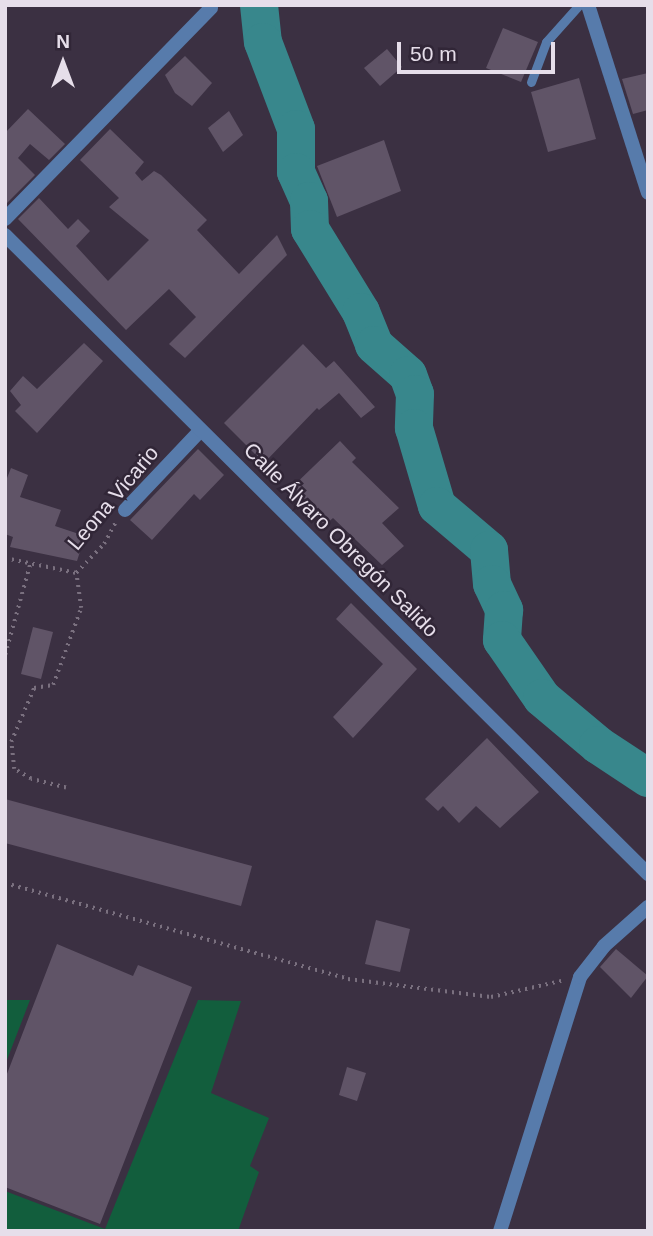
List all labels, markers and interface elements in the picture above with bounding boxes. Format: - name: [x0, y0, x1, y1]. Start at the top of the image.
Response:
- north arrow: [28, 28, 98, 98]
- scale bar: [401, 28, 558, 72]
- text: N: [56, 31, 70, 52]
- text: 50 m: [410, 42, 457, 65]
- street label: Calle Álvaro Obregón Salido: [238, 437, 444, 643]
- street label: Leona Vicario: [62, 441, 164, 555]

